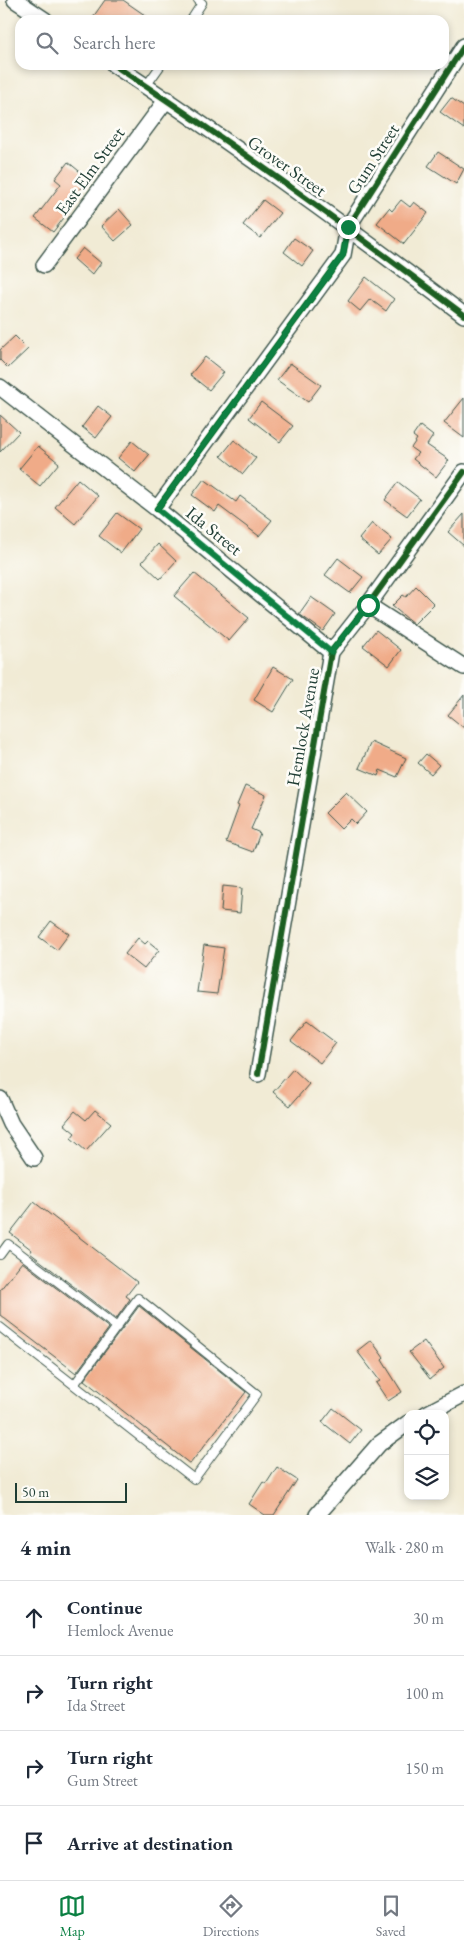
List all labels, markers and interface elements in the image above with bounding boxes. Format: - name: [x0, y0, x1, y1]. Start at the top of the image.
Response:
- search box: [15, 15, 449, 70]
- icon: search: [33, 29, 61, 57]
- text: Search here: [73, 30, 155, 55]
- street label: Gum Street: [341, 119, 404, 198]
- street label: East Elm Street: [50, 122, 130, 219]
- street label: Grover Street: [243, 130, 332, 201]
- route end: [337, 216, 360, 239]
- street label: Ida Street: [182, 501, 247, 560]
- route start: [357, 594, 380, 617]
- street label: Hemlock Avenue: [281, 666, 324, 788]
- map controls: [404, 1410, 449, 1500]
- button: locate: [404, 1410, 449, 1455]
- button: layers: [404, 1455, 449, 1500]
- scale bar: [15, 1480, 128, 1503]
- text: 50 m: [22, 1483, 49, 1501]
- text: 4 min: [20, 1534, 71, 1561]
- text: Walk · 280 m: [365, 1537, 444, 1558]
- text: Continue: [67, 1595, 142, 1620]
- icon: ahead: [20, 1604, 48, 1632]
- text: 30 m: [413, 1608, 444, 1629]
- text: Hemlock Avenue: [67, 1620, 174, 1641]
- text: Turn right: [67, 1670, 153, 1695]
- icon: right: [20, 1679, 48, 1707]
- text: 100 m: [405, 1683, 444, 1704]
- text: Ida Street: [67, 1695, 125, 1716]
- text: Turn right: [67, 1745, 153, 1770]
- icon: right: [20, 1754, 48, 1782]
- text: 150 m: [405, 1758, 444, 1779]
- text: Gum Street: [67, 1770, 138, 1791]
- icon: arrive: [20, 1829, 48, 1857]
- text: Arrive at destination: [67, 1831, 233, 1856]
- tab: Map: [58, 1892, 86, 1940]
- tab: Directions: [203, 1892, 259, 1940]
- tab: Saved: [376, 1892, 406, 1940]

